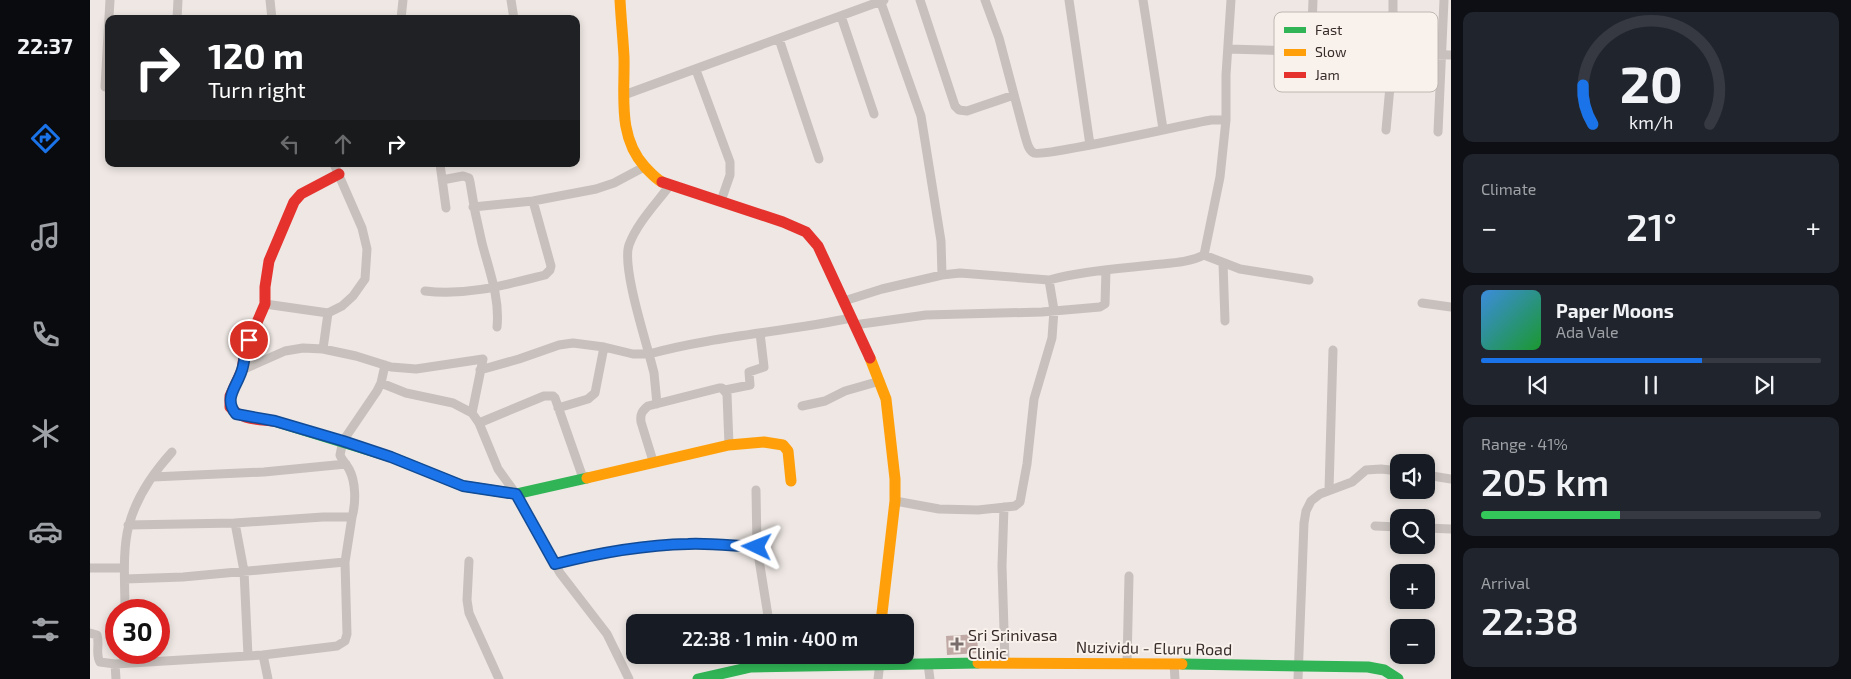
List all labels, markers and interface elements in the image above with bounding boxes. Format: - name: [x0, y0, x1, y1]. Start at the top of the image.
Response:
- legend: [1274, 12, 1438, 92]
- text: Fast: [1315, 21, 1342, 38]
- text: 22:37: [17, 32, 73, 58]
- text: 120 m: [208, 34, 304, 76]
- icon: right: [125, 35, 190, 100]
- text: Slow: [1315, 43, 1347, 60]
- text: 20: [1619, 51, 1683, 113]
- text: Jam: [1315, 66, 1340, 83]
- text: Turn right: [208, 76, 306, 102]
- text: km/h: [1629, 111, 1673, 133]
- icon: directions: [28, 121, 63, 156]
- icon: left: [276, 130, 304, 158]
- icon: ahead: [329, 130, 357, 158]
- icon: right: [382, 130, 410, 158]
- text: Climate: [1481, 179, 1536, 198]
- text: 21°: [1626, 203, 1677, 249]
- text: −: [1481, 210, 1497, 244]
- text: +: [1806, 210, 1821, 244]
- icon: music: [28, 219, 63, 254]
- text: Paper Moons: [1556, 299, 1674, 322]
- icon: phone: [28, 317, 63, 352]
- pin: [228, 319, 270, 361]
- text: Ada Vale: [1556, 322, 1619, 341]
- icon: arrive: [235, 326, 263, 354]
- icon: previous: [1524, 371, 1552, 399]
- icon: pause: [1637, 371, 1665, 399]
- icon: next: [1750, 371, 1778, 399]
- icon: climate: [28, 416, 63, 451]
- text: Range · 41%: [1481, 434, 1568, 453]
- map controls: [1390, 454, 1435, 664]
- button: sound: [1390, 454, 1435, 499]
- text: 205 km: [1481, 458, 1609, 504]
- button: search: [1390, 509, 1435, 554]
- icon: car: [28, 514, 63, 549]
- position arrow: [730, 520, 782, 572]
- button: +: [1390, 564, 1435, 609]
- text: Arrival: [1481, 573, 1530, 592]
- text: 22:38: [1481, 597, 1579, 643]
- speed limit sign: 30: [105, 599, 170, 664]
- icon: filters: [28, 612, 63, 647]
- button: −: [1390, 619, 1435, 664]
- place label: Sri Srinivasa Clinic: [968, 625, 1058, 662]
- text: 22:38 · 1 min · 400 m: [682, 627, 858, 650]
- marker: Sri Srinivasa Clinic: [950, 637, 964, 651]
- street label: Nuzividu - Eluru Road: [1076, 637, 1232, 658]

